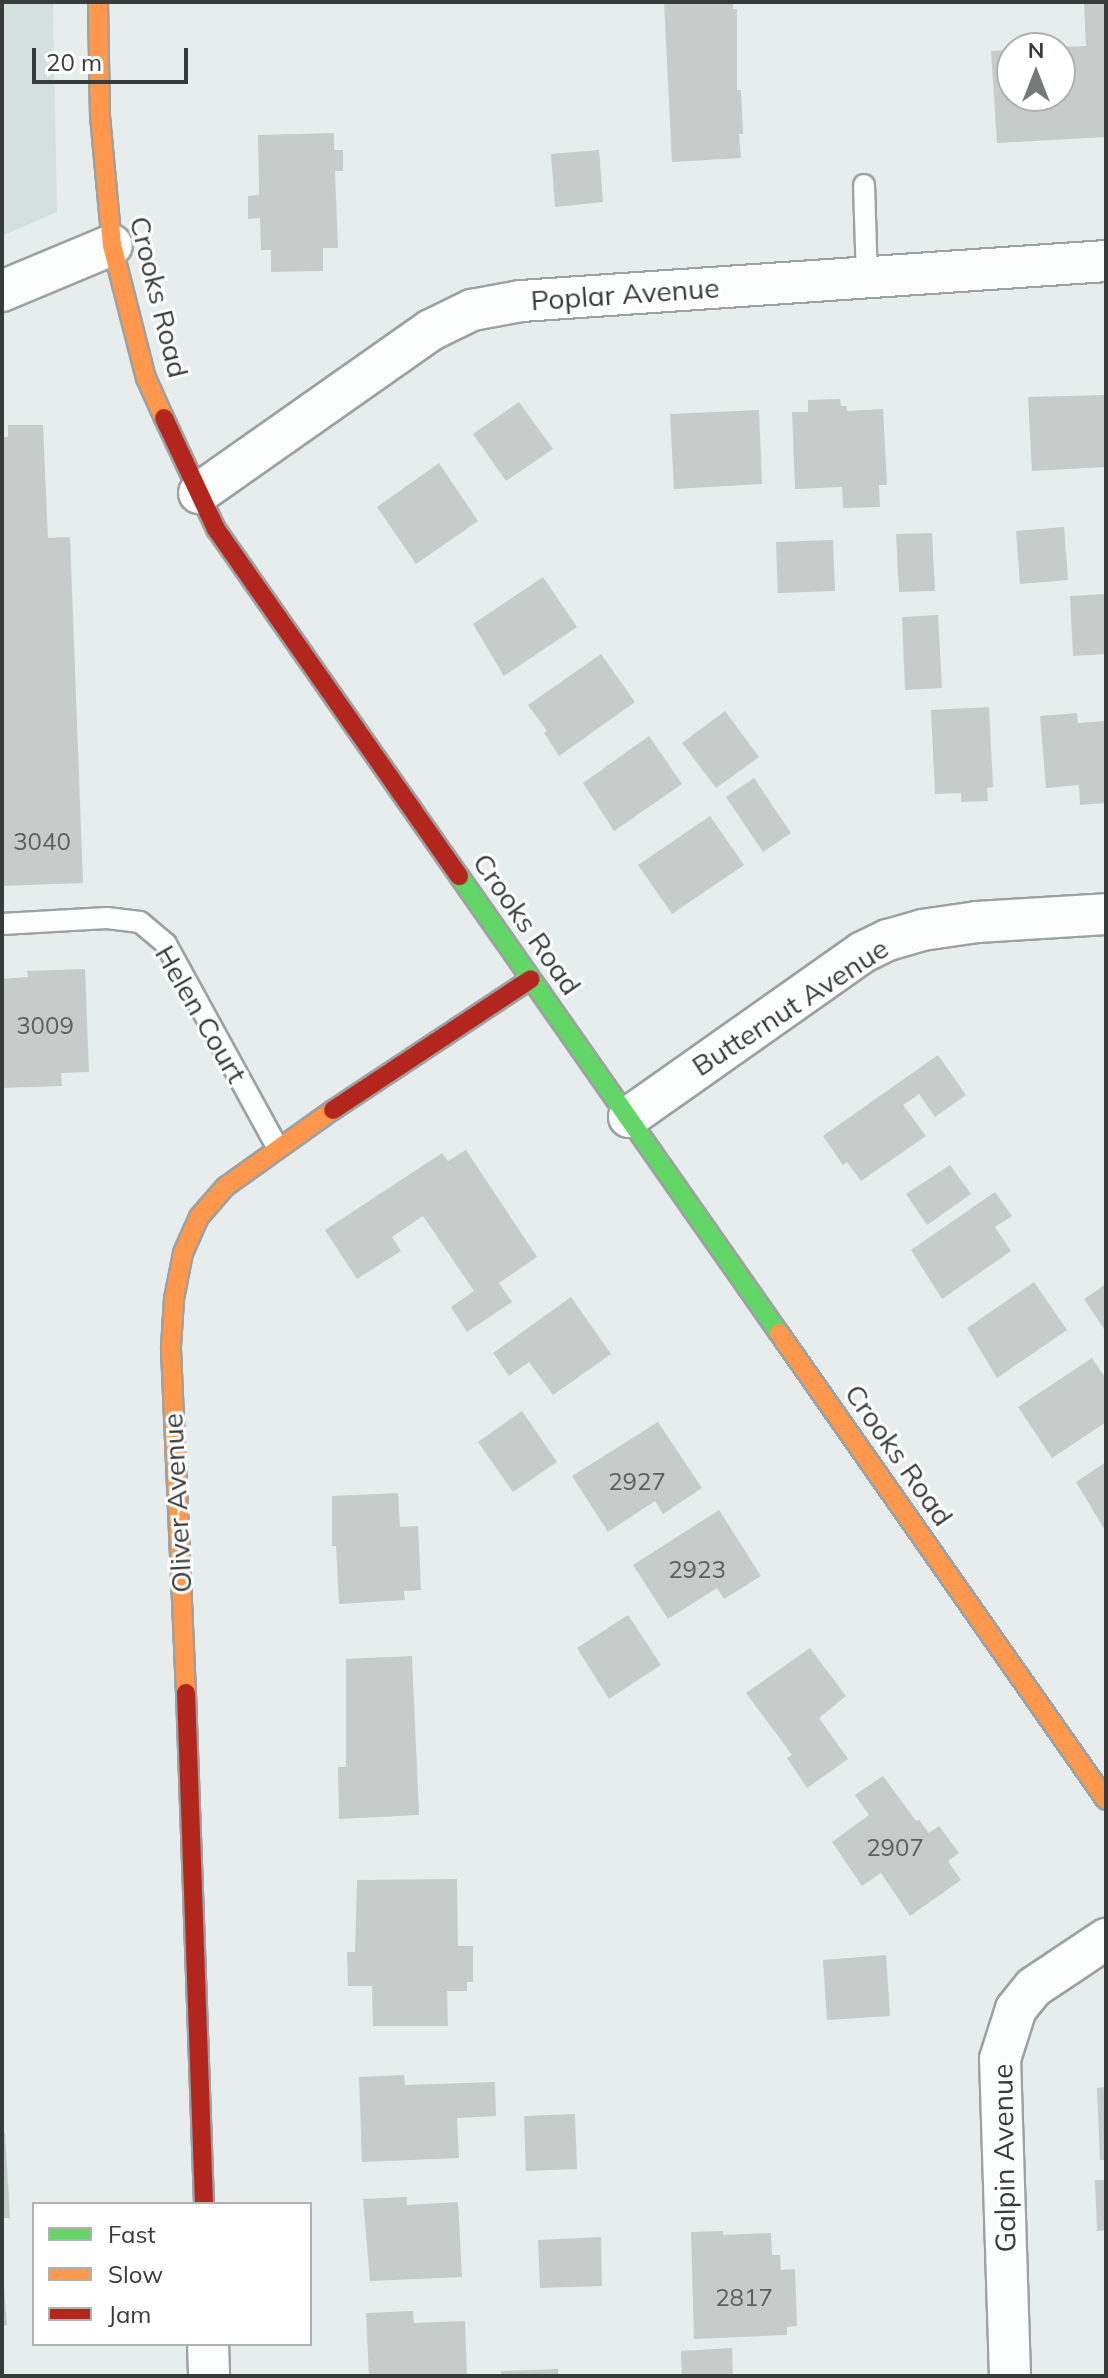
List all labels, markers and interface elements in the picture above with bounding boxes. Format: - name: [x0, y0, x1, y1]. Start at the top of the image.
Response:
- scale bar: [36, 32, 192, 82]
- north arrow: [996, 32, 1076, 112]
- text: N: [1028, 36, 1044, 64]
- text: 20 m: [46, 47, 102, 77]
- street label: Crooks Road: [123, 213, 195, 381]
- street label: Poplar Avenue: [530, 271, 720, 317]
- house number: 3040: [13, 828, 71, 856]
- street label: Crooks Road: [466, 847, 588, 1001]
- street label: Butternut Avenue: [686, 931, 894, 1083]
- street label: Helen Court: [148, 939, 254, 1089]
- house number: 3009: [16, 1012, 74, 1040]
- street label: Crooks Road: [838, 1378, 960, 1532]
- street label: Oliver Avenue: [156, 1412, 198, 1594]
- house number: 2927: [608, 1468, 666, 1496]
- house number: 2923: [668, 1556, 726, 1584]
- house number: 2907: [866, 1834, 924, 1862]
- street label: Galpin Avenue: [986, 2063, 1022, 2253]
- legend: [32, 2202, 312, 2346]
- text: Fast: [108, 2219, 156, 2249]
- text: Slow: [108, 2259, 163, 2289]
- house number: 2817: [715, 2284, 773, 2312]
- text: Jam: [108, 2299, 151, 2329]

